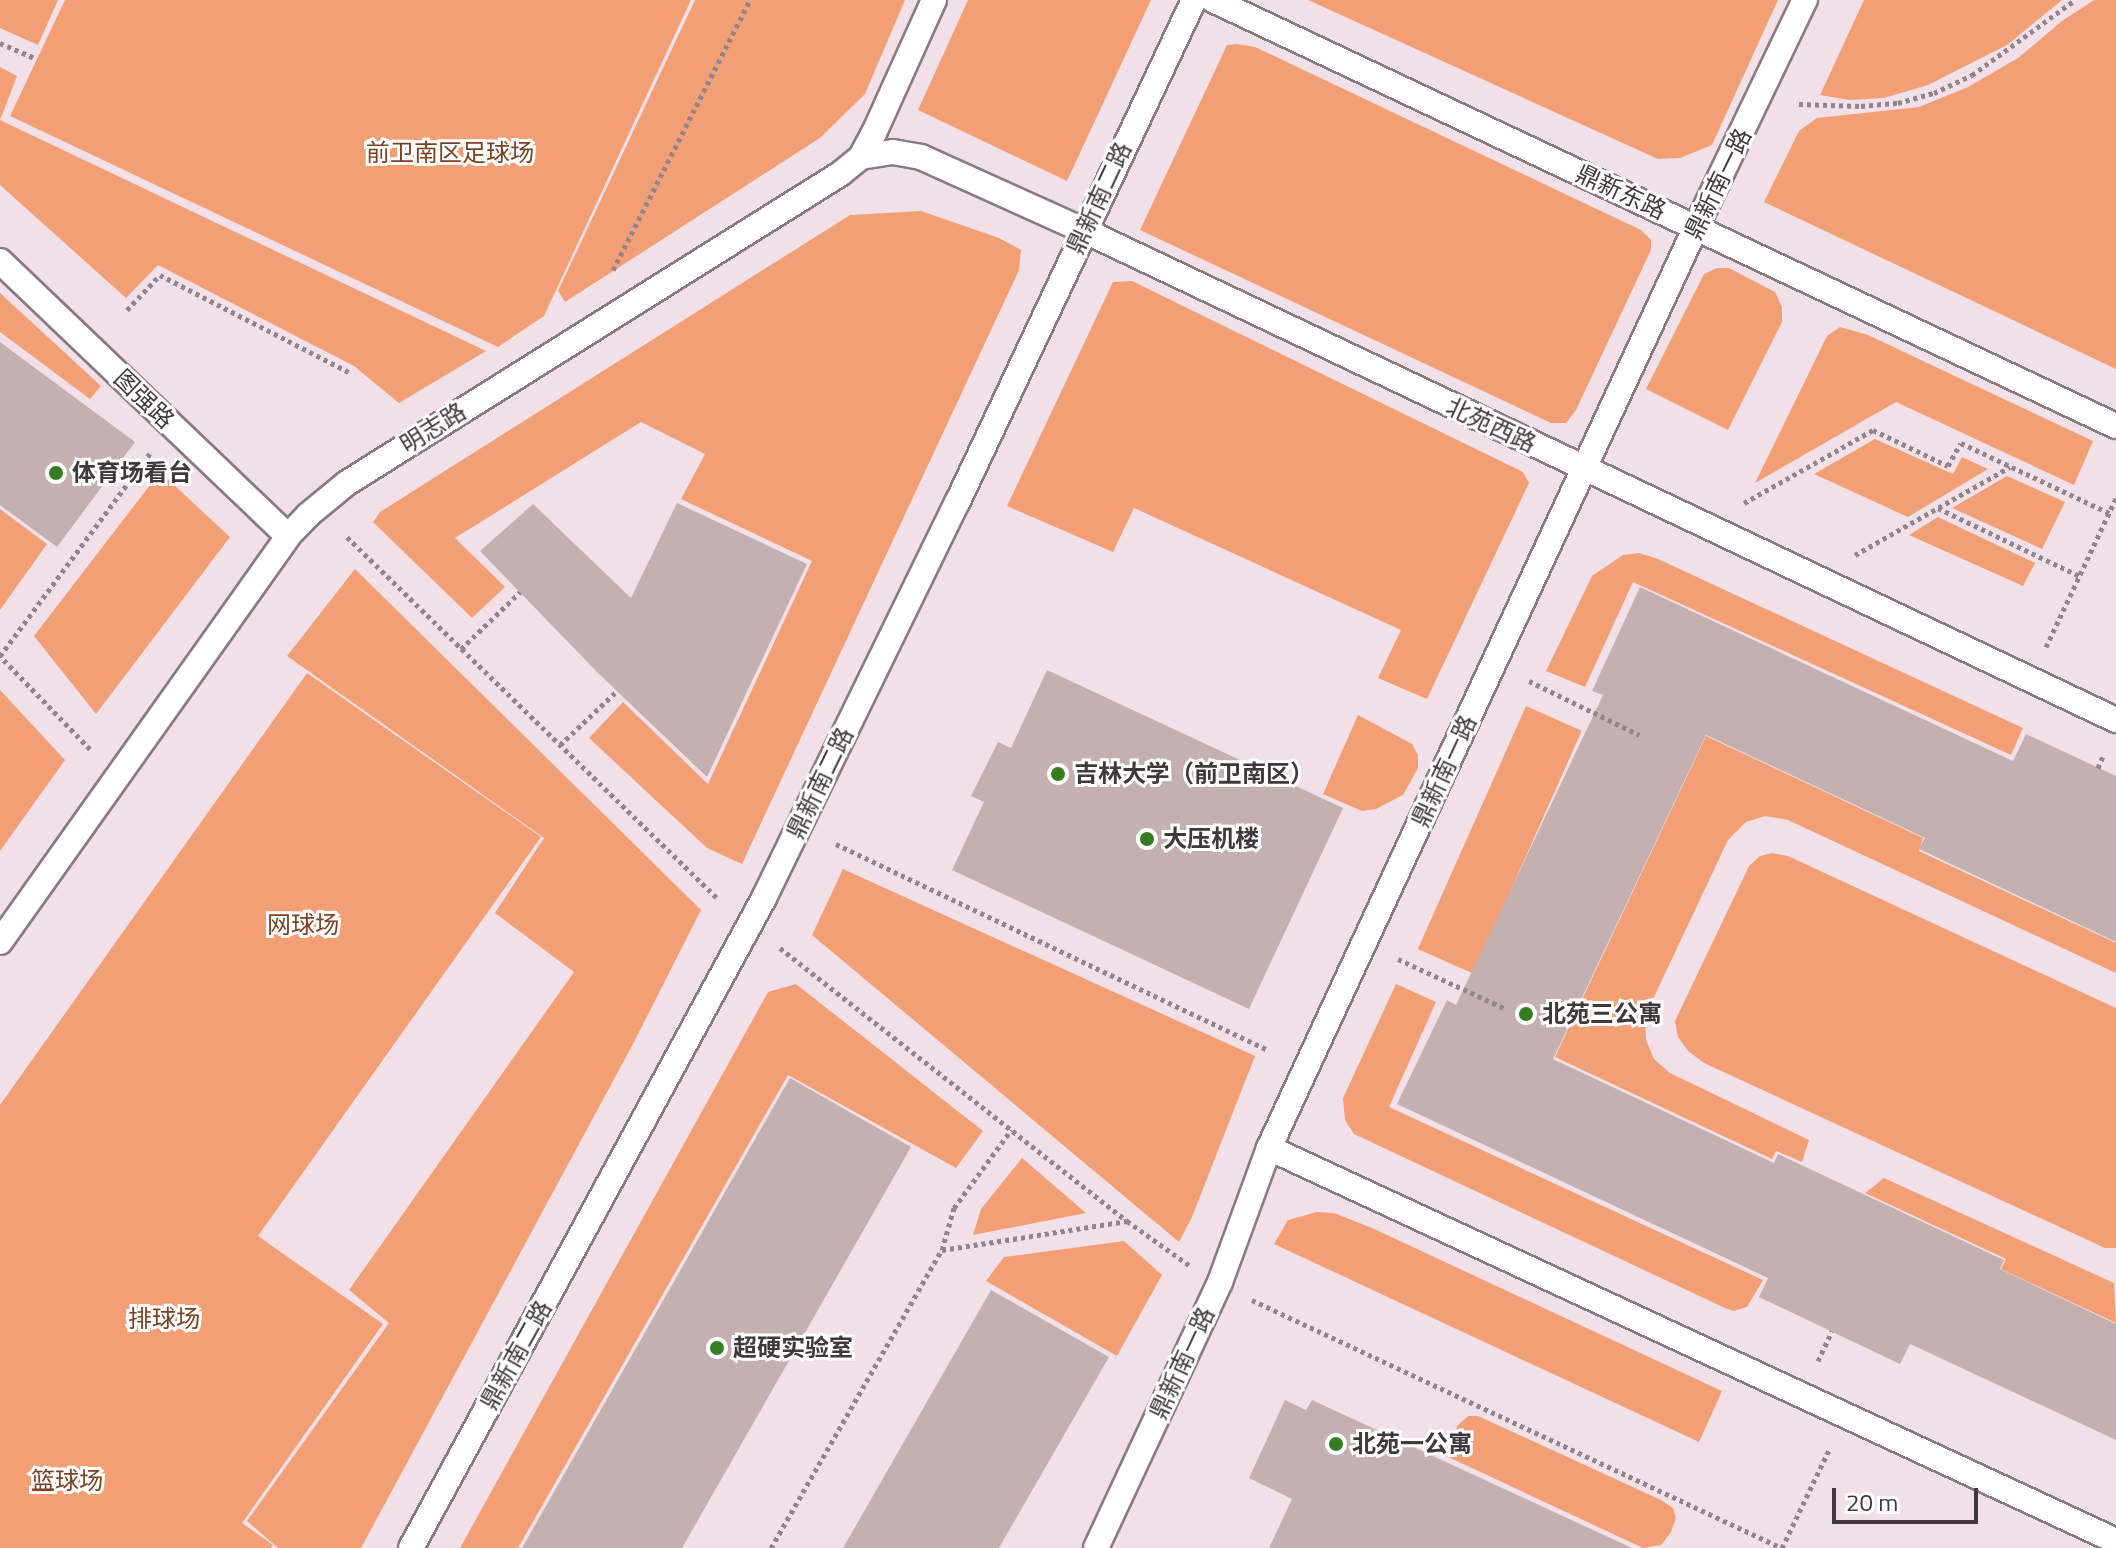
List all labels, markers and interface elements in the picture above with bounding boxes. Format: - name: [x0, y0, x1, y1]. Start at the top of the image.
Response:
- street label: 鼎新南一路: [1679, 124, 1757, 244]
- street label: 鼎新南二路: [1061, 138, 1137, 258]
- park label: 前卫南区足球场: [366, 139, 534, 167]
- street label: 鼎新东路: [1571, 159, 1671, 225]
- street label: 图强路: [108, 364, 180, 434]
- street label: 北苑西路: [1441, 392, 1541, 458]
- street label: 明志路: [395, 397, 471, 459]
- place label: 体育场看台: [72, 459, 192, 487]
- marker: 体育场看台: [47, 464, 65, 482]
- street label: 鼎新南一路: [1406, 711, 1482, 831]
- street label: 鼎新南二路: [781, 723, 859, 843]
- place label: 吉林大学（前卫南区）: [1074, 760, 1314, 788]
- marker: 吉林大学（前卫南区）: [1049, 765, 1067, 783]
- place label: 大压机楼: [1163, 825, 1259, 853]
- marker: 大压机楼: [1138, 830, 1156, 848]
- park label: 网球场: [267, 911, 339, 939]
- place label: 北苑三公寓: [1542, 1000, 1662, 1028]
- marker: 北苑三公寓: [1517, 1005, 1535, 1023]
- street label: 鼎新南二路: [474, 1296, 558, 1414]
- street label: 鼎新南一路: [1144, 1303, 1220, 1423]
- park label: 排球场: [128, 1305, 200, 1333]
- place label: 超硬实验室: [733, 1334, 853, 1362]
- marker: 超硬实验室: [708, 1339, 726, 1357]
- place label: 北苑一公寓: [1352, 1430, 1472, 1458]
- marker: 北苑一公寓: [1327, 1435, 1345, 1453]
- park label: 篮球场: [31, 1467, 103, 1495]
- scale bar: [1836, 1472, 1982, 1522]
- text: 20 m: [1846, 1484, 1898, 1520]

